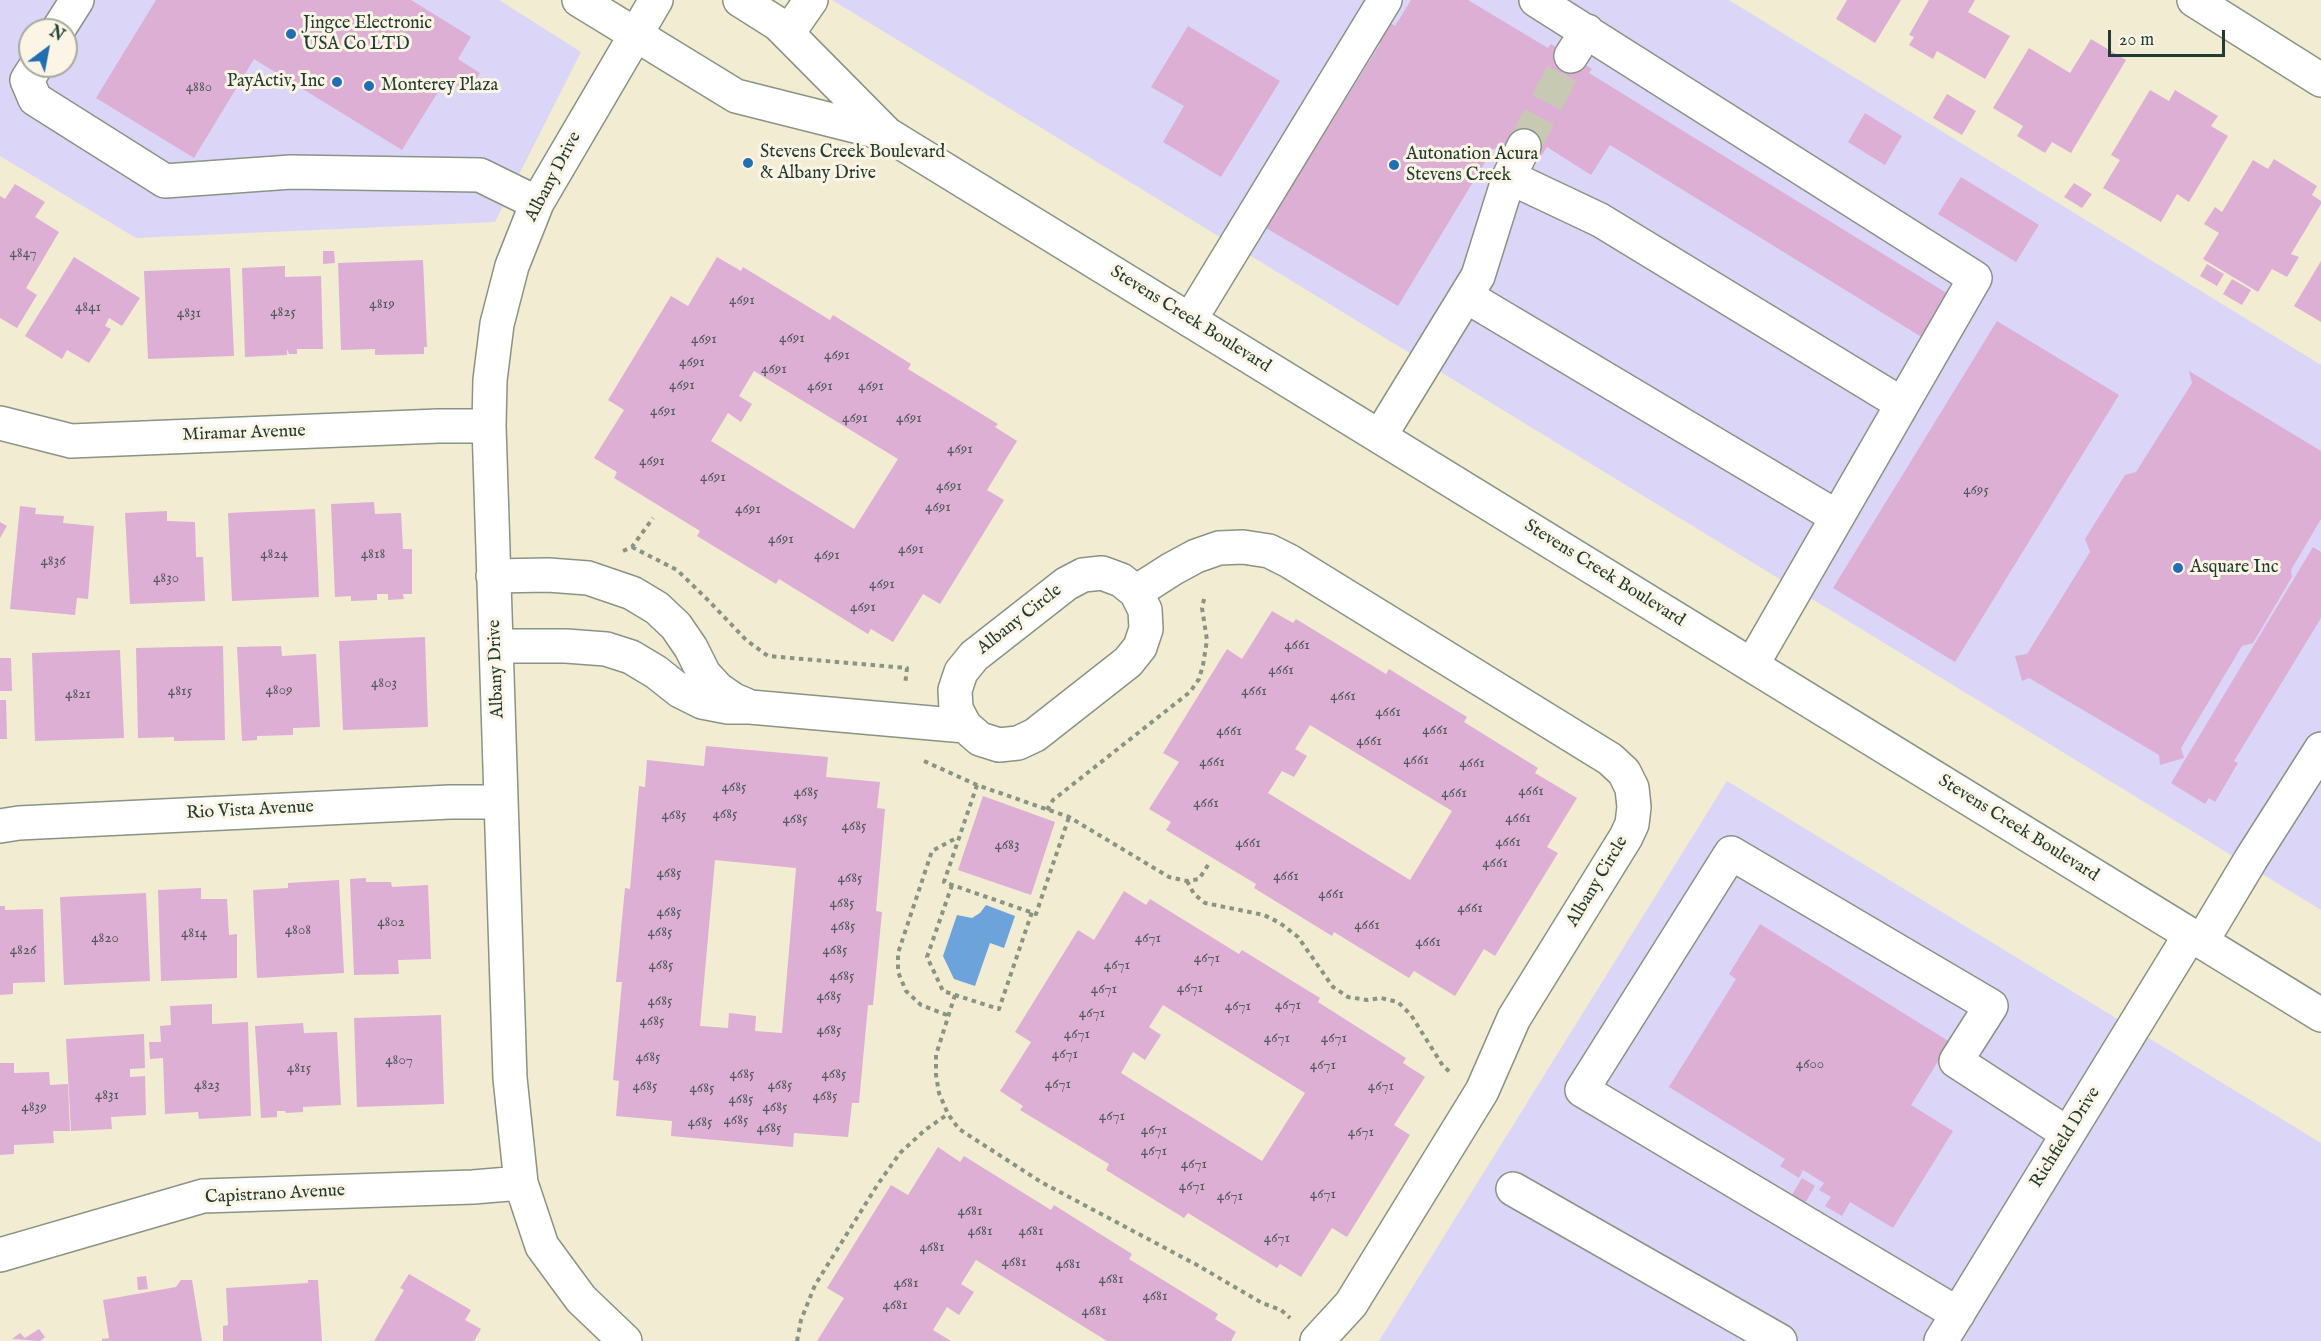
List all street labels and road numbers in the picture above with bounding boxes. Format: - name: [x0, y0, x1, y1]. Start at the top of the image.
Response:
- street label: Albany Drive: [521, 128, 587, 226]
- street label: Stevens Creek Boulevard: [1106, 262, 1274, 378]
- street label: Miramar Avenue: [182, 421, 306, 447]
- street label: Stevens Creek Boulevard: [1520, 516, 1688, 632]
- street label: Albany Circle: [973, 580, 1067, 660]
- street label: Albany Drive: [484, 619, 510, 719]
- street label: Stevens Creek Boulevard: [1934, 771, 2102, 887]
- street label: Rio Vista Avenue: [186, 797, 314, 825]
- street label: Albany Circle: [1563, 833, 1633, 931]
- street label: Richfield Drive: [2026, 1084, 2106, 1192]
- street label: Capistrano Avenue: [204, 1181, 346, 1209]

